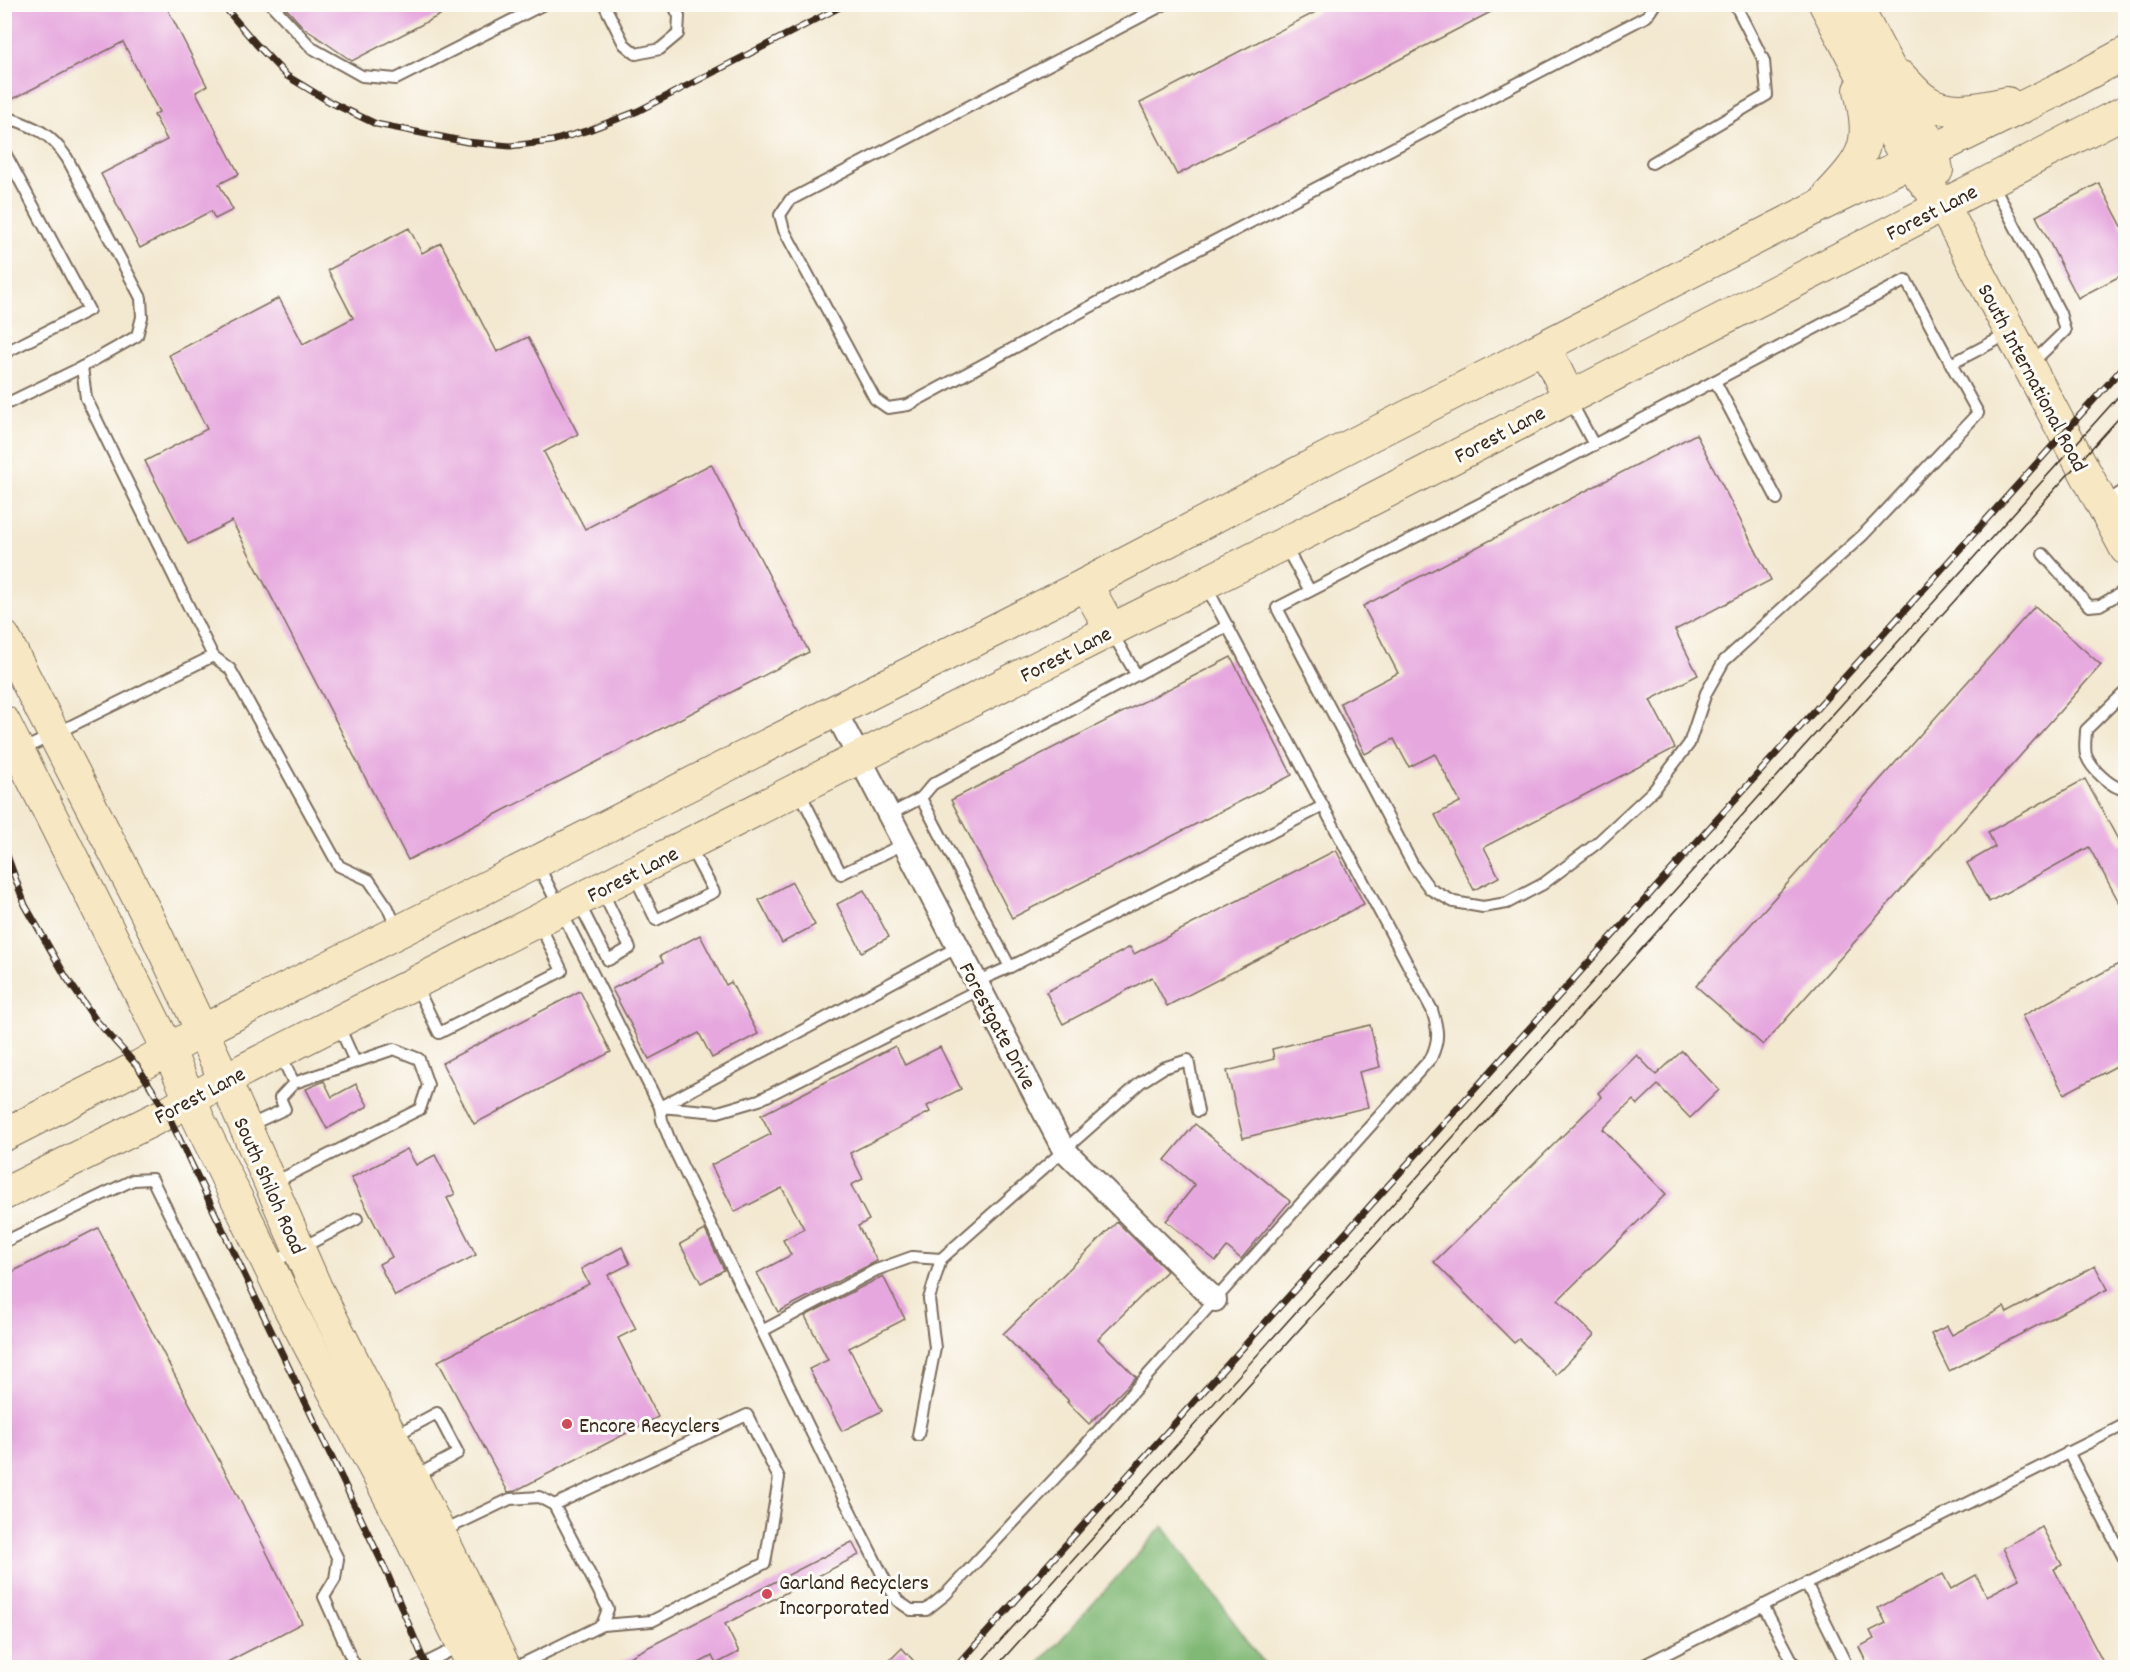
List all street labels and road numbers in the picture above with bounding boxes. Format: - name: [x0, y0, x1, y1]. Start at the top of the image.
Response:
- street label: Forest Lane: [1881, 178, 1984, 250]
- street label: South International Road: [1968, 279, 2094, 478]
- street label: Forest Lane: [1450, 399, 1552, 473]
- street label: Forest Lane: [1015, 620, 1118, 692]
- street label: Forest Lane: [582, 840, 685, 912]
- street label: Forestgate Drive: [949, 958, 1042, 1096]
- street label: Forest Lane: [150, 1060, 252, 1134]
- street label: South Shiloh Road: [224, 1113, 312, 1260]

